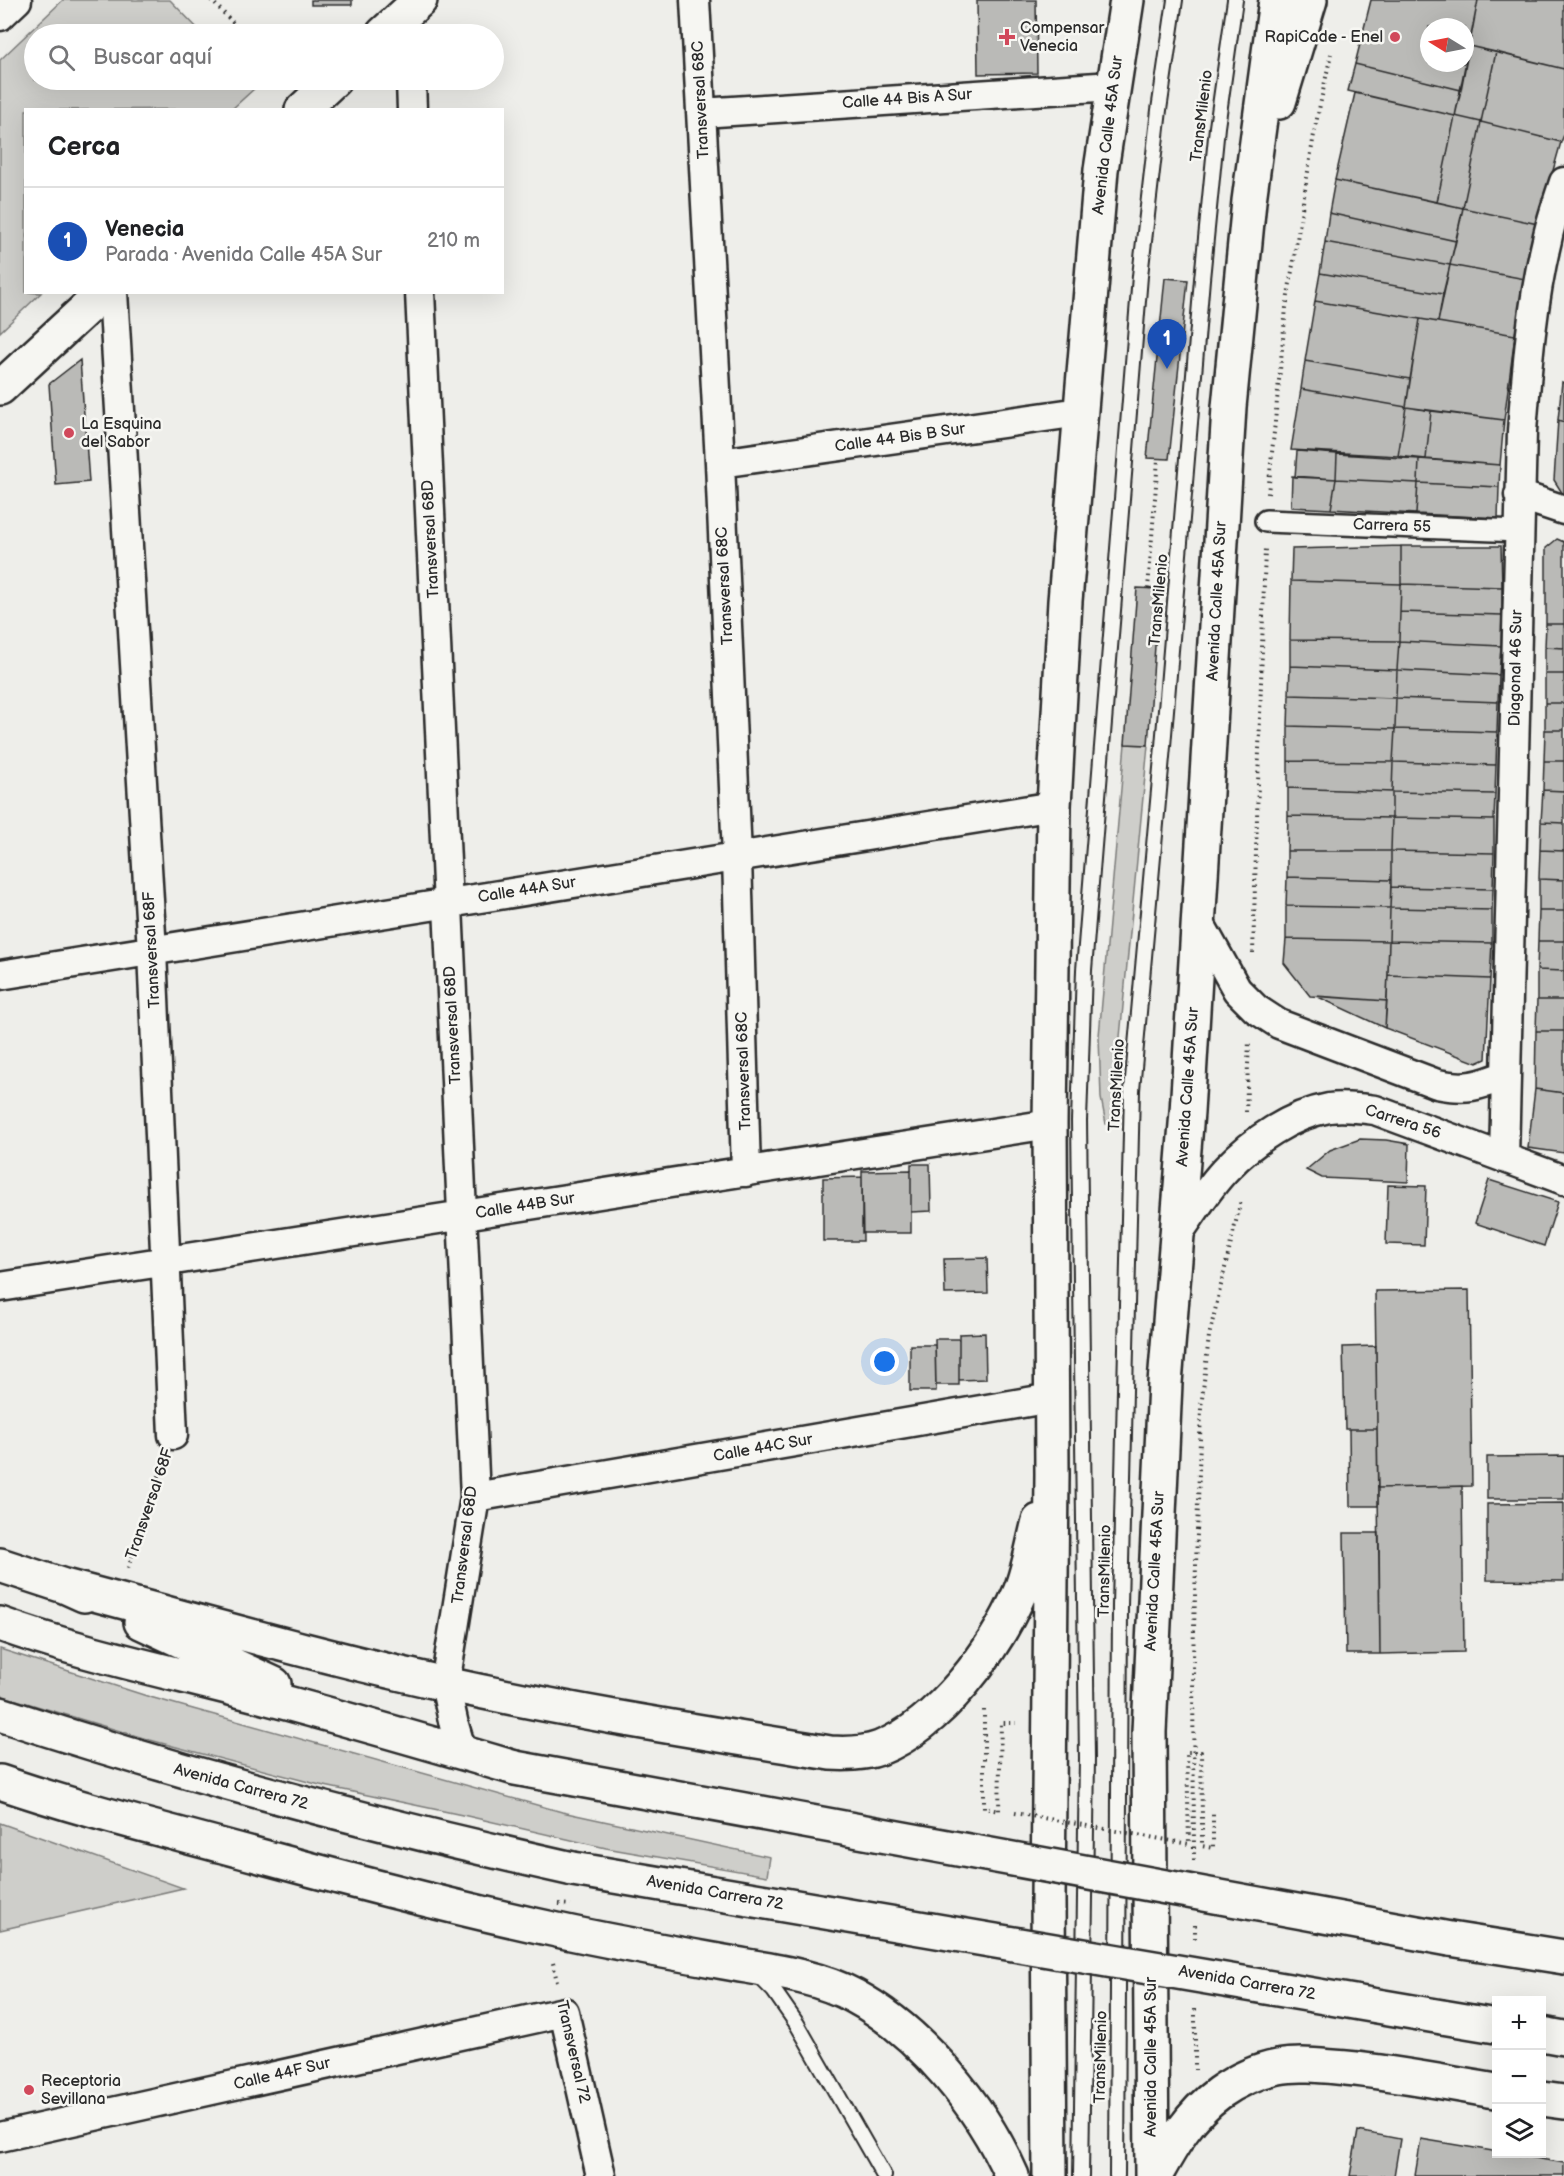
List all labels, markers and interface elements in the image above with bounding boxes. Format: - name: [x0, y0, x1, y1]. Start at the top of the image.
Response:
- north arrow: [1420, 18, 1474, 72]
- place label: Compensar Venecia: [1020, 19, 1104, 56]
- search box: [24, 24, 504, 90]
- marker: Compensar Venecia: [998, 28, 1016, 46]
- place label: RapiCade - Enel: [1265, 28, 1383, 47]
- marker: RapiCade - Enel: [1388, 30, 1402, 44]
- street label: Transversal 68C: [688, 40, 714, 160]
- icon: search: [45, 41, 78, 74]
- text: Buscar aquí: [93, 44, 212, 71]
- street label: Avenida Calle 45A Sur: [1089, 54, 1127, 216]
- street label: TransMilenio: [1187, 69, 1217, 163]
- street label: Calle 44 Bis A Sur: [841, 85, 973, 113]
- text: Cerca: [48, 132, 120, 163]
- text: Venecia: [105, 216, 184, 243]
- text: 1: [63, 229, 72, 253]
- text: 210 m: [427, 229, 480, 253]
- text: Parada · Avenida Calle 45A Sur: [105, 243, 382, 267]
- pin: 1: [1148, 320, 1186, 369]
- place label: La Esquina del Sabor: [81, 415, 162, 452]
- street label: Calle 44 Bis B Sur: [834, 419, 967, 457]
- marker: La Esquina del Sabor: [62, 426, 76, 440]
- street label: Transversal 68D: [418, 479, 444, 599]
- street label: Carrera 55: [1353, 515, 1431, 537]
- street label: Avenida Calle 45A Sur: [1203, 520, 1231, 681]
- street label: Transversal 68C: [712, 526, 738, 646]
- street label: TransMilenio: [1145, 553, 1173, 647]
- street label: Diagonal 46 Sur: [1505, 609, 1527, 727]
- street label: Calle 44A Sur: [477, 873, 578, 907]
- street label: Transversal 68F: [139, 891, 165, 1009]
- street label: Transversal 68D: [440, 965, 466, 1085]
- street label: Avenida Calle 45A Sur: [1173, 1006, 1203, 1167]
- street label: Transversal 68C: [732, 1012, 756, 1130]
- street label: TransMilenio: [1105, 1038, 1129, 1132]
- street label: Carrera 56: [1363, 1101, 1444, 1143]
- street label: Calle 44B Sur: [474, 1189, 576, 1223]
- your location: [870, 1347, 899, 1376]
- street label: Calle 44C Sur: [712, 1430, 814, 1466]
- street label: Transversal 68F: [122, 1445, 178, 1562]
- street label: Transversal 68D: [448, 1485, 482, 1605]
- street label: Avenida Calle 45A Sur: [1141, 1490, 1169, 1651]
- street label: TransMilenio: [1095, 1525, 1115, 1617]
- street label: Avenida Carrera 72: [172, 1760, 311, 1814]
- street label: Avenida Carrera 72: [645, 1872, 785, 1914]
- street label: Avenida Carrera 72: [1177, 1962, 1317, 2004]
- street label: Avenida Calle 45A Sur: [1142, 1977, 1161, 2137]
- map controls: [1492, 1996, 1546, 2158]
- button: +: [1492, 1996, 1546, 2050]
- street label: Transversal 72: [552, 1999, 594, 2106]
- street label: TransMilenio: [1091, 2011, 1111, 2103]
- button: −: [1492, 2050, 1546, 2104]
- street label: Calle 44F Sur: [232, 2054, 332, 2094]
- place label: Receptoria Sevillana: [41, 2072, 121, 2109]
- marker: Receptoria Sevillana: [22, 2083, 36, 2097]
- button: layers: [1492, 2104, 1546, 2158]

